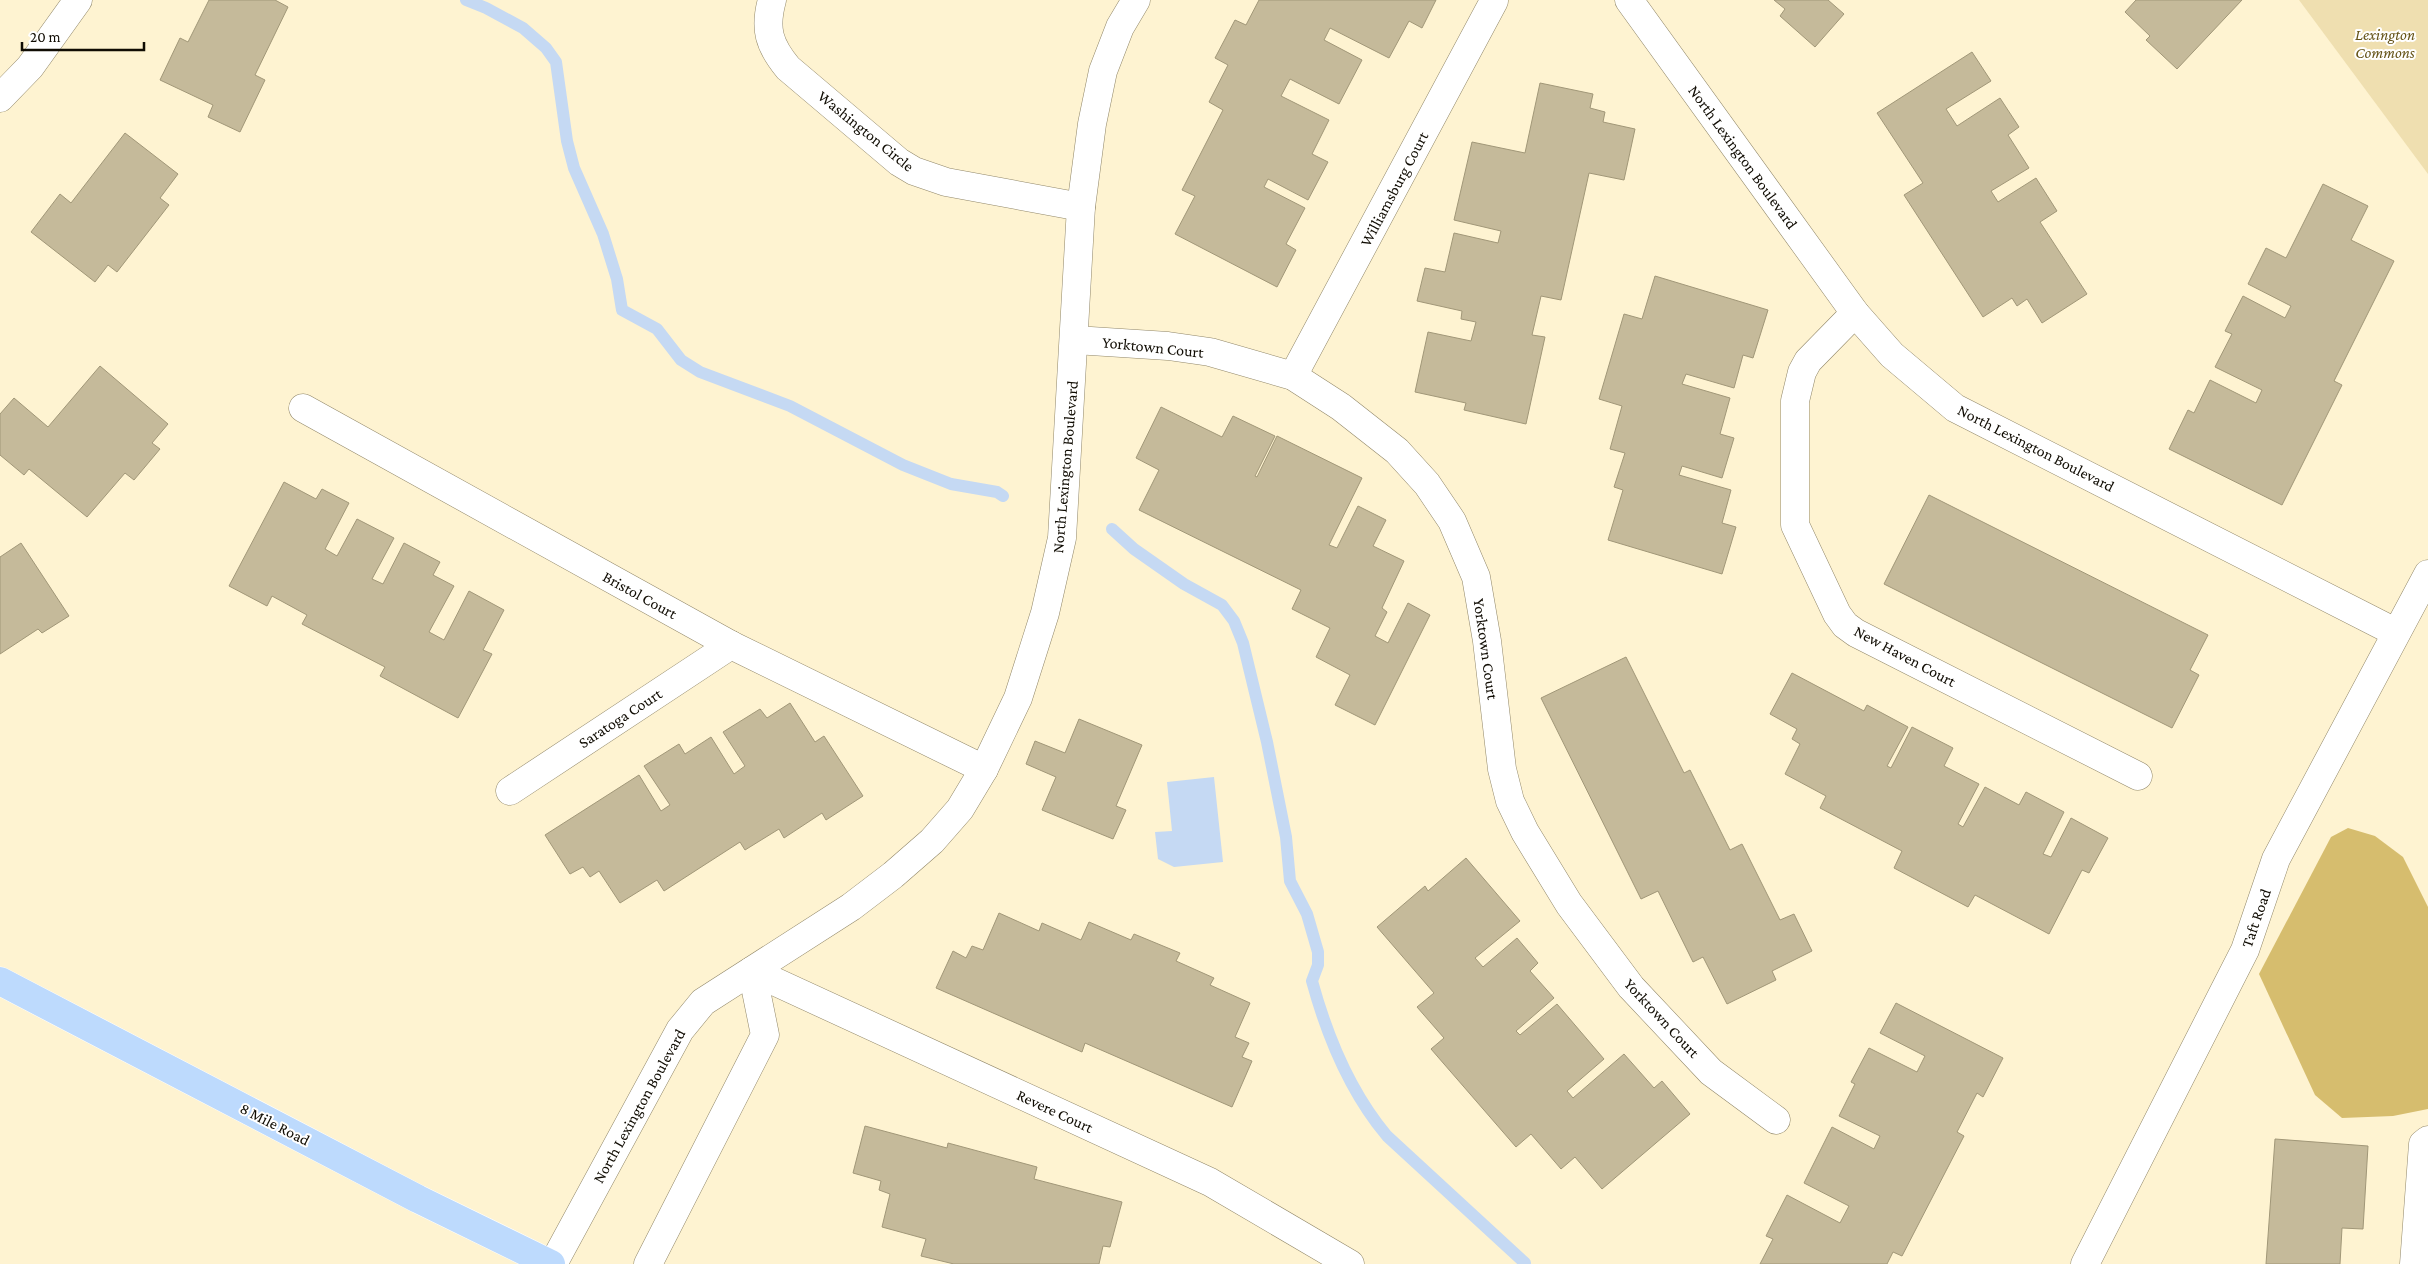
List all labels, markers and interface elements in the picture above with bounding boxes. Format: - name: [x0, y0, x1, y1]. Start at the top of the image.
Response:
- scale bar: [22, 20, 145, 52]
- park label: Lexington Commons: [2355, 26, 2415, 61]
- text: 20 m: [30, 29, 61, 45]
- street label: North Lexington Boulevard: [1684, 82, 1801, 233]
- street label: Washington Circle: [814, 87, 917, 176]
- street label: Williamsburg Court: [1357, 128, 1433, 250]
- street label: Yorktown Court: [1101, 333, 1205, 361]
- street label: North Lexington Boulevard: [1049, 379, 1082, 554]
- street label: North Lexington Boulevard: [1954, 401, 2118, 496]
- street label: Bristol Court: [600, 568, 681, 623]
- street label: Yorktown Court: [1471, 597, 1502, 701]
- street label: New Haven Court: [1851, 622, 1959, 690]
- street label: Saratoga Court: [575, 684, 666, 752]
- street label: Taft Road: [2238, 886, 2274, 950]
- street label: Yorktown Court: [1621, 975, 1703, 1062]
- street label: North Lexington Boulevard: [590, 1026, 690, 1186]
- street label: Revere Court: [1014, 1086, 1096, 1136]
- street label: 8 Mile Road: [237, 1099, 313, 1149]

